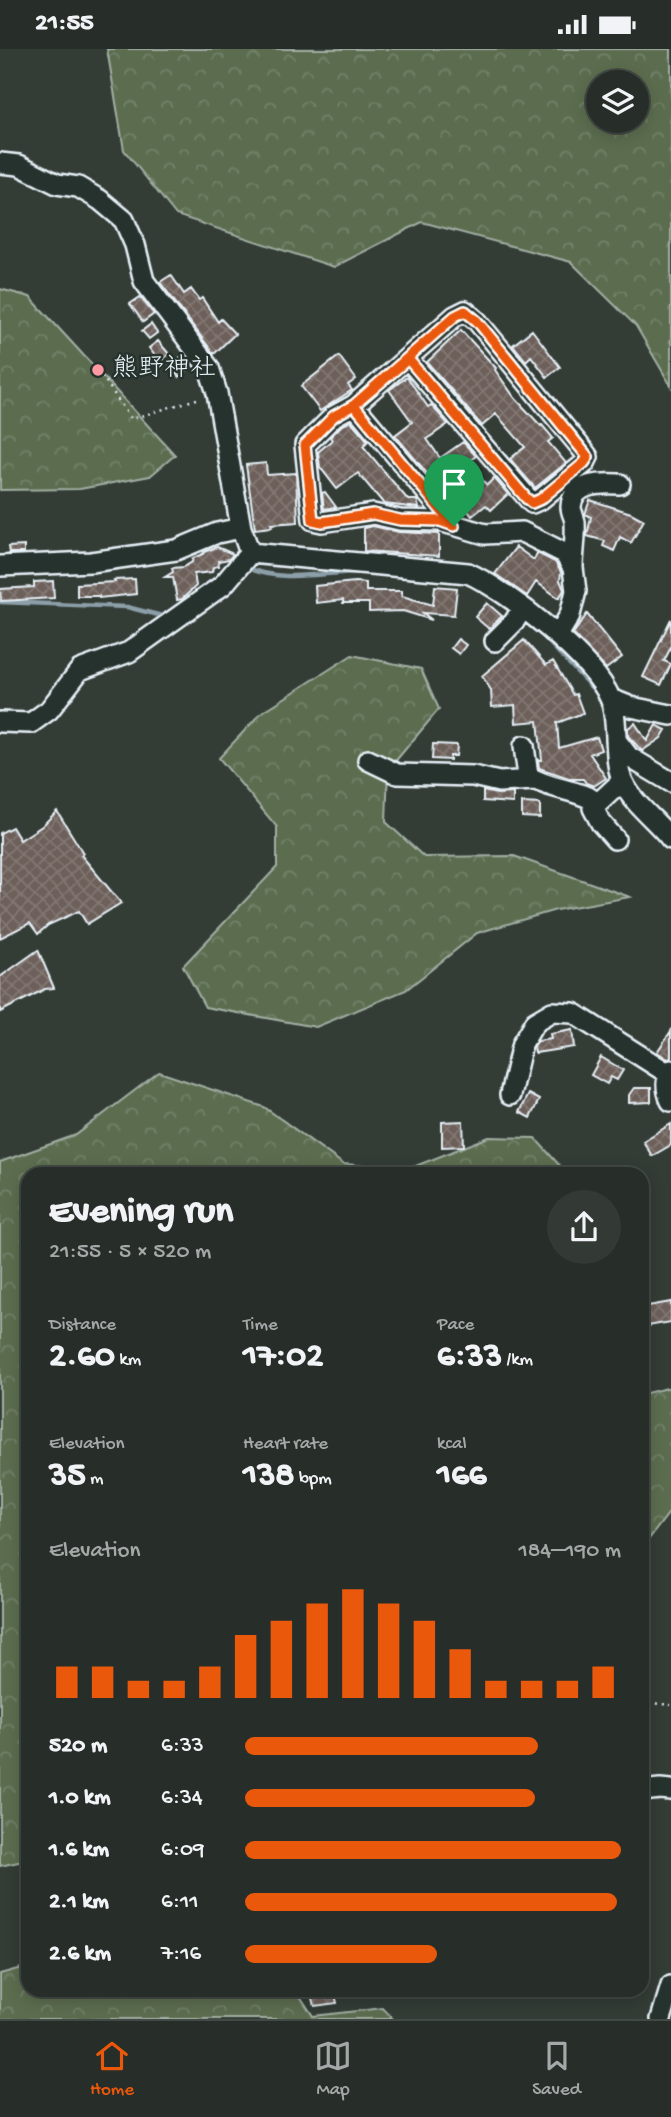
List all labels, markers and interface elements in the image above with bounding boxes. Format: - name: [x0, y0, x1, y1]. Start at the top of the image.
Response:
- text: 21:55: [35, 9, 94, 40]
- map controls: [586, 70, 649, 133]
- button: layers: [586, 70, 649, 133]
- place label: 熊野神社: [112, 354, 216, 386]
- marker: 熊野神社: [90, 362, 106, 378]
- pin: [424, 454, 484, 526]
- icon: arrive: [435, 465, 473, 503]
- button: share: [547, 1190, 621, 1264]
- text: Evening run: [49, 1191, 233, 1235]
- text: 21:55 · 5 × 520 m: [49, 1239, 211, 1266]
- text: Distance: [49, 1314, 116, 1337]
- text: Time: [243, 1314, 278, 1337]
- text: Pace: [437, 1314, 474, 1337]
- text: 2.60: [49, 1337, 115, 1378]
- text: 17:02: [243, 1337, 323, 1378]
- text: 6:33: [437, 1337, 502, 1378]
- text: km: [115, 1349, 141, 1372]
- text: /km: [502, 1349, 533, 1372]
- text: Elevation: [49, 1433, 125, 1456]
- text: Heart rate: [243, 1433, 328, 1456]
- text: kcal: [437, 1433, 467, 1456]
- text: 35: [49, 1456, 86, 1497]
- text: 138: [243, 1456, 294, 1497]
- text: 166: [437, 1456, 487, 1497]
- text: m: [86, 1468, 104, 1491]
- text: bpm: [294, 1468, 332, 1491]
- text: Elevation: [49, 1538, 140, 1565]
- text: 184–190 m: [518, 1538, 621, 1565]
- text: 520 m: [49, 1733, 107, 1760]
- text: 6:33: [161, 1733, 204, 1760]
- text: 1.0 km: [49, 1785, 111, 1812]
- text: 6:34: [161, 1785, 203, 1812]
- text: 1.6 km: [49, 1837, 109, 1864]
- text: 6:09: [161, 1837, 204, 1864]
- text: 2.1 km: [49, 1889, 109, 1916]
- text: 6:11: [161, 1889, 198, 1916]
- text: 2.6 km: [49, 1941, 111, 1968]
- text: 7:16: [161, 1941, 201, 1968]
- tab: Home: [90, 2037, 134, 2102]
- tab: Map: [314, 2037, 352, 2102]
- tab: Saved: [532, 2037, 581, 2102]

